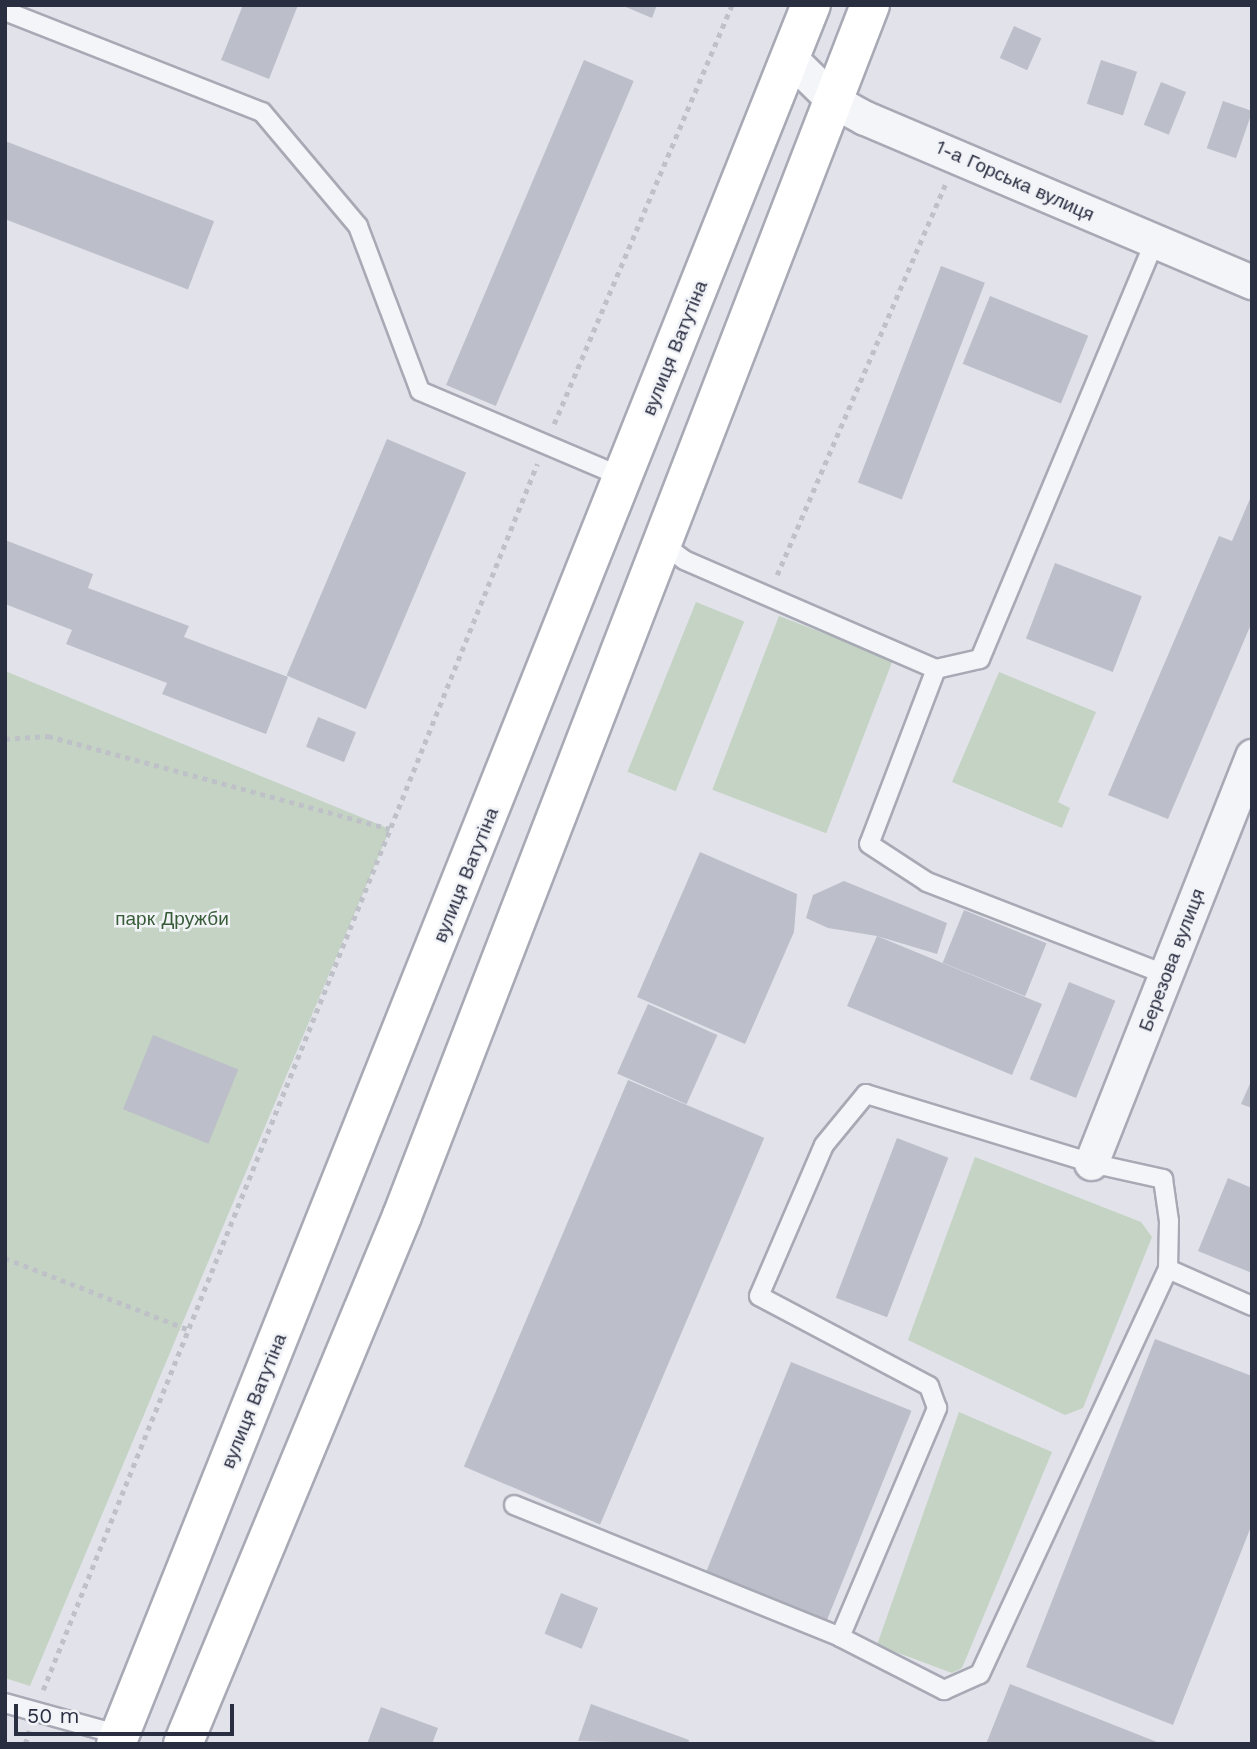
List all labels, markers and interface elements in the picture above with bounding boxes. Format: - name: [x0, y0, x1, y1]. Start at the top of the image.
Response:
- street label: 1-а Горська вулиця: [932, 136, 1098, 226]
- street label: вулиця Ватутіна: [638, 277, 712, 419]
- street label: вулиця Ватутіна: [429, 804, 503, 946]
- street label: Березова вулиця: [1134, 885, 1210, 1035]
- park label: парк Дружби: [115, 908, 229, 930]
- street label: вулиця Ватутіна: [217, 1330, 291, 1472]
- scale bar: [18, 1690, 238, 1734]
- text: 50 m: [27, 1703, 79, 1728]

